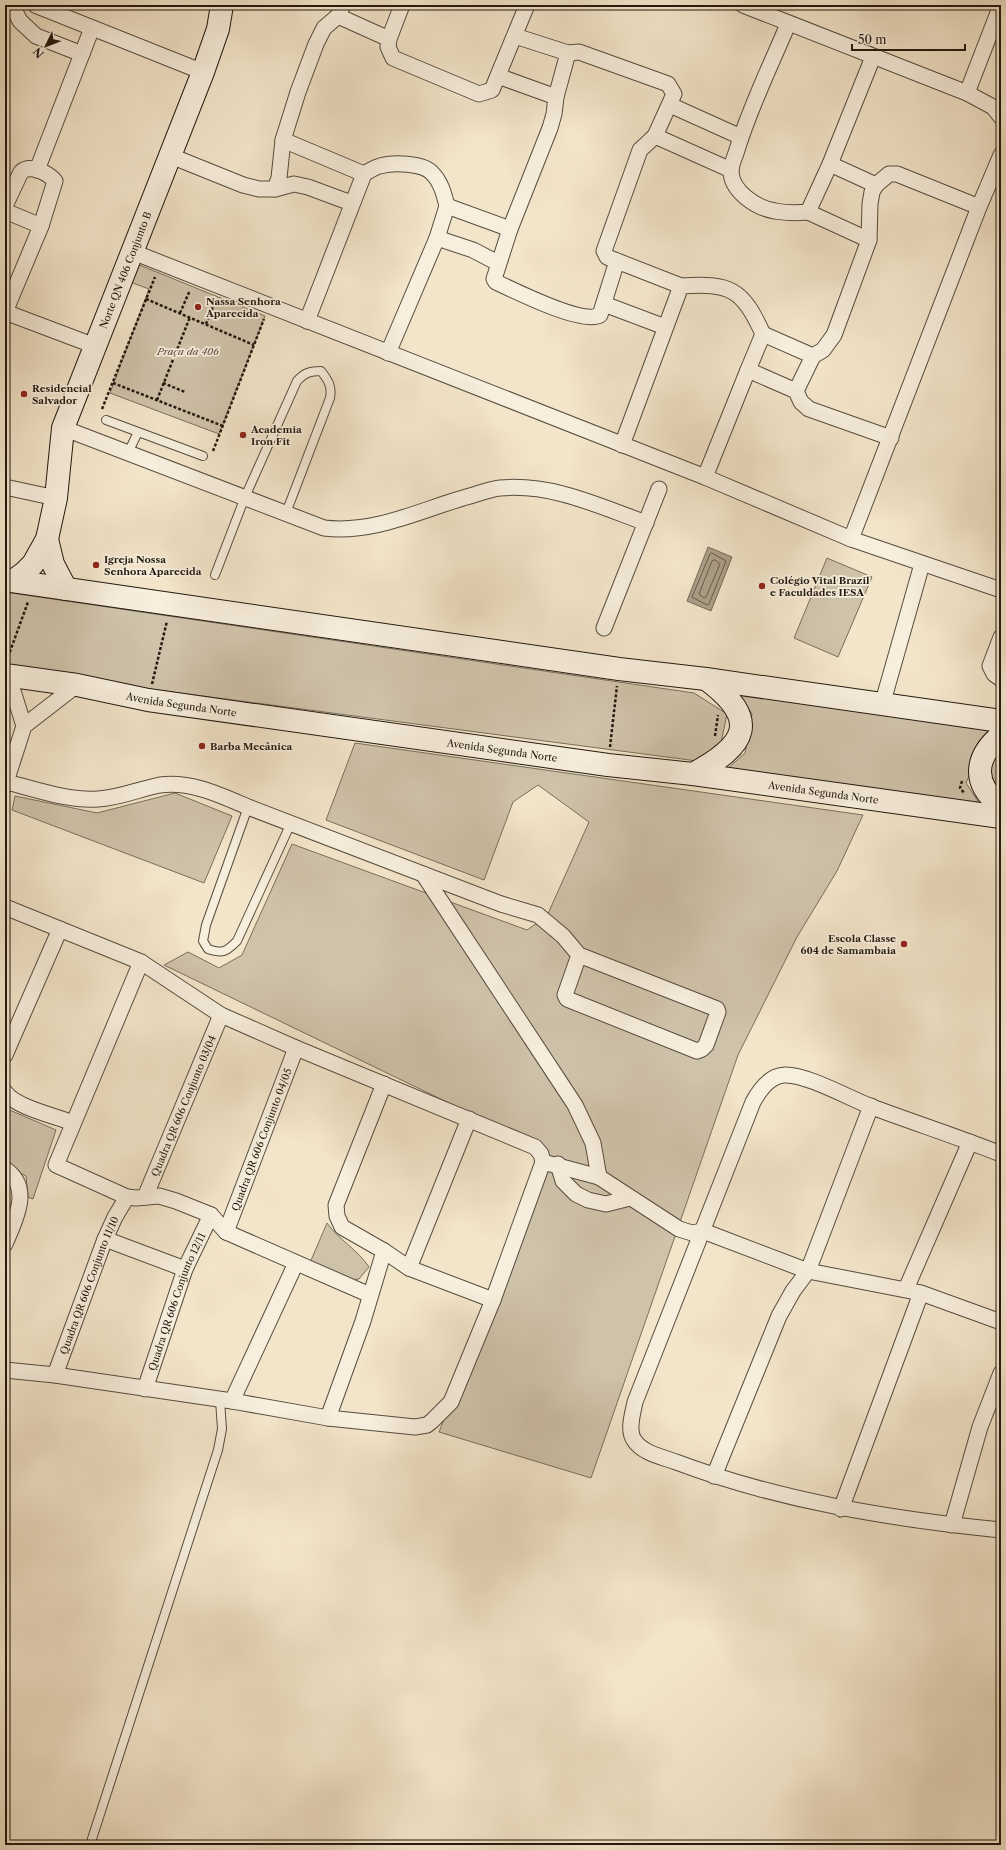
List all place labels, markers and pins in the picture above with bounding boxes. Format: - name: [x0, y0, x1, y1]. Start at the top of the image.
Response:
- place label: Nassa Senhora Aparecida: [205, 295, 281, 320]
- marker: Nassa Senhora Aparecida: [193, 302, 203, 312]
- place label: Residencial Salvador: [32, 382, 92, 407]
- marker: Residencial Salvador: [19, 389, 29, 399]
- place label: Academia Iron Fit: [250, 423, 302, 448]
- marker: Academia Iron Fit: [238, 430, 248, 440]
- place label: Igreja Nossa Senhora Aparecida: [104, 553, 202, 578]
- marker: Igreja Nossa Senhora Aparecida: [91, 560, 101, 570]
- place label: Colégio Vital Brazil e Faculdades IESA: [770, 574, 870, 599]
- marker: Colégio Vital Brazil e Faculdades IESA: [757, 581, 767, 591]
- place label: Barba Mecânica: [210, 740, 292, 753]
- marker: Barba Mecânica: [197, 741, 207, 751]
- place label: Escola Classe 604 de Samambaia: [801, 932, 896, 957]
- marker: Escola Classe 604 de Samambaia: [899, 939, 909, 949]

